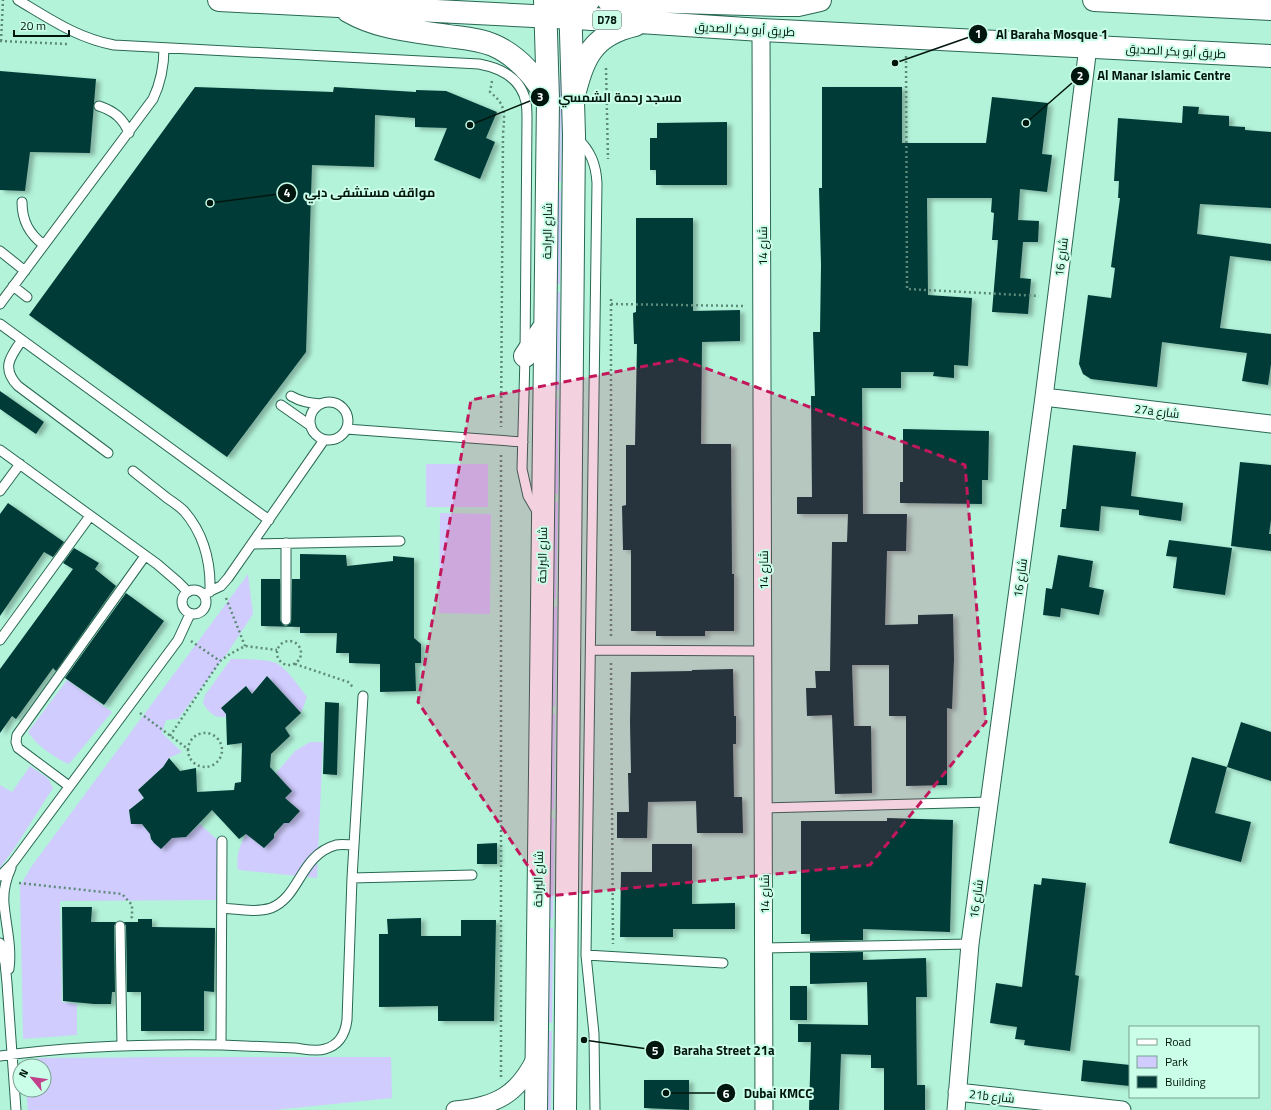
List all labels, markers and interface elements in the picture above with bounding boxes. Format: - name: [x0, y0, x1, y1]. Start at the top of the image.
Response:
- road number: D78: [593, 11, 621, 29]
- scale bar: [14, 12, 69, 38]
- text: 20 m: [20, 16, 46, 35]
- street label: طريق أبو بكر الصديق: [694, 17, 796, 41]
- callout: Al Baraha Mosque 1: [968, 22, 1116, 47]
- text: 1: [975, 24, 981, 43]
- text: Al Baraha Mosque 1: [996, 24, 1108, 44]
- street label: طريق أبو بكر الصديق: [1125, 39, 1227, 63]
- callout: Al Manar Islamic Centre: [1070, 63, 1239, 88]
- text: Al Manar Islamic Centre: [1097, 65, 1231, 85]
- text: 2: [1077, 66, 1083, 85]
- callout: مسجد رحمة الشمسي: [530, 85, 689, 110]
- text: 3: [537, 87, 543, 106]
- text: مسجد رحمة الشمسي: [558, 87, 682, 108]
- callout: مواقف مستشفى دبي: [277, 180, 443, 205]
- text: مواقف مستشفى دبي: [305, 182, 435, 204]
- text: 4: [284, 183, 291, 202]
- street label: شارع البراحة: [537, 203, 557, 259]
- street label: شارع 14: [753, 226, 772, 266]
- street label: شارع 16: [1049, 236, 1073, 278]
- street label: 27a شارع: [1133, 399, 1181, 423]
- street label: شارع البراحة: [532, 527, 552, 583]
- street label: شارع 14: [754, 550, 773, 590]
- street label: شارع 16: [1008, 557, 1032, 599]
- street label: شارع البراحة: [528, 851, 548, 907]
- street label: شارع 14: [755, 874, 774, 914]
- street label: شارع 16: [964, 878, 988, 920]
- legend: [1129, 1026, 1259, 1098]
- text: Road: [1165, 1032, 1191, 1051]
- callout: Baraha Street 21a: [645, 1038, 782, 1063]
- text: Baraha Street 21a: [673, 1040, 775, 1060]
- text: 5: [652, 1041, 659, 1060]
- text: Park: [1165, 1052, 1188, 1071]
- north arrow: [12, 1058, 52, 1098]
- text: N: [14, 1066, 32, 1080]
- text: Building: [1165, 1072, 1206, 1091]
- callout: Dubai KMCC: [716, 1081, 820, 1106]
- text: Dubai KMCC: [744, 1083, 812, 1103]
- text: 6: [723, 1084, 730, 1103]
- street label: 21b شارع: [968, 1084, 1016, 1108]

